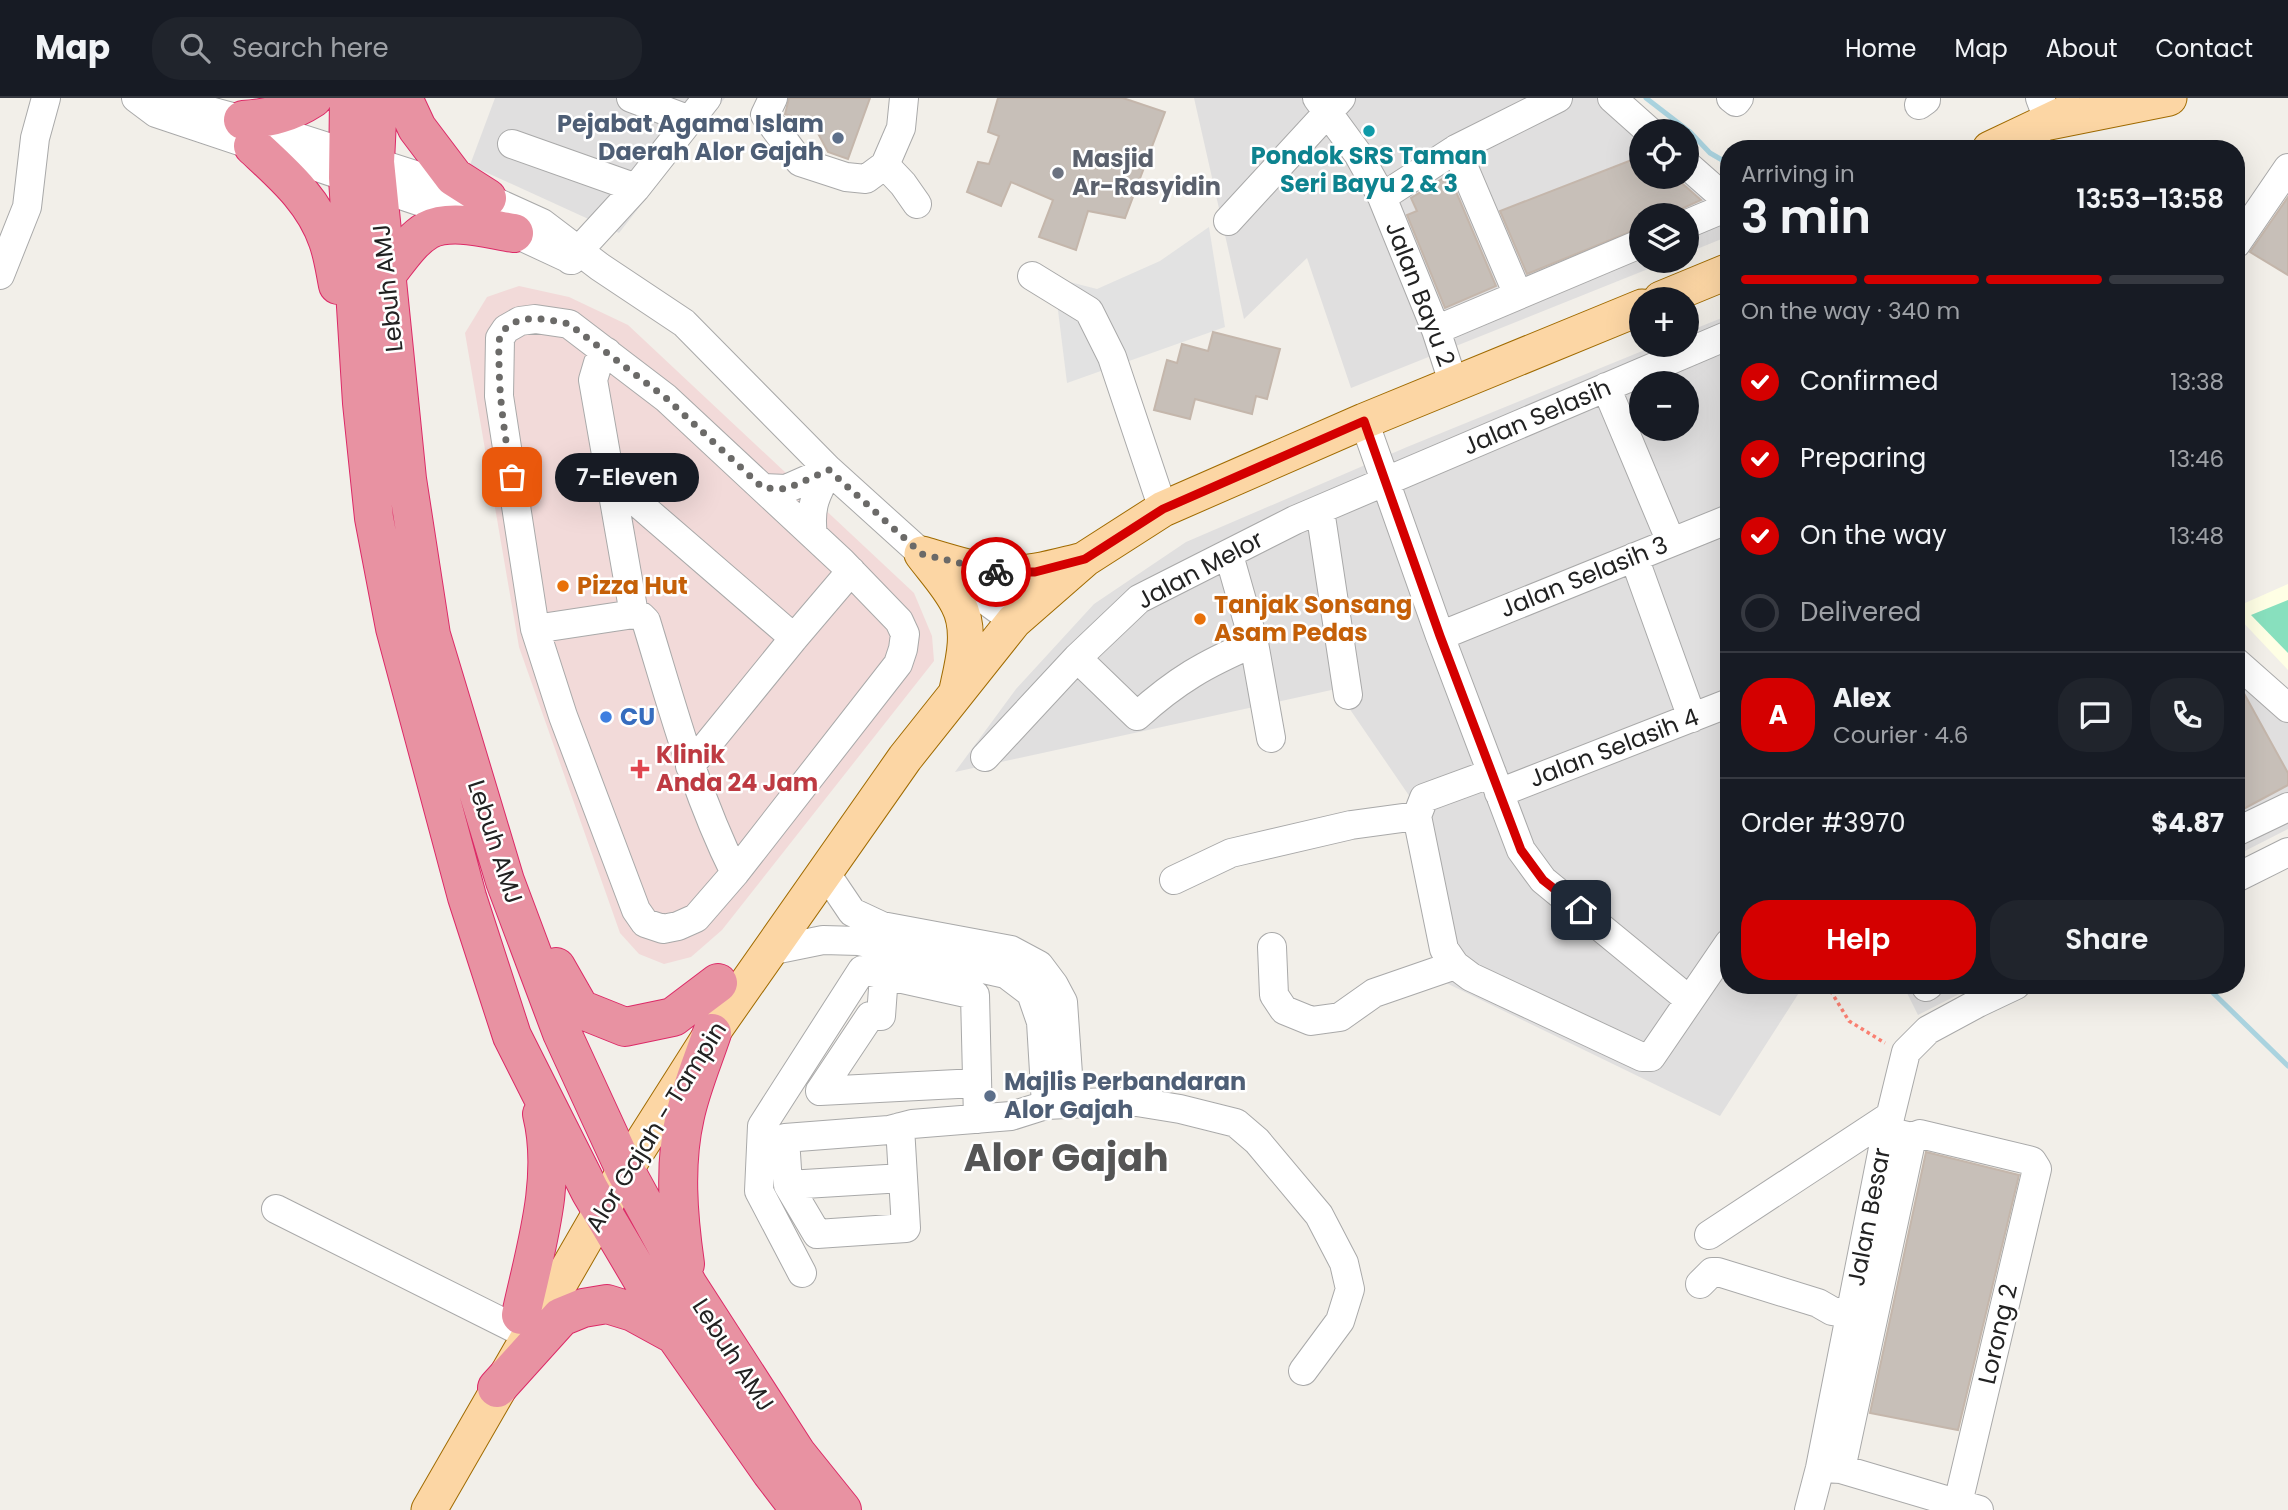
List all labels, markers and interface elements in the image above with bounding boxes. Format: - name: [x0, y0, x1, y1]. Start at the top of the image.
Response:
- search box: [152, 17, 642, 80]
- text: Map: [35, 24, 110, 71]
- icon: search: [176, 29, 214, 67]
- text: Search here: [232, 30, 389, 66]
- text: Home: [1845, 32, 1917, 65]
- text: Map: [1955, 32, 2008, 65]
- text: About: [2046, 32, 2117, 65]
- text: Contact: [2155, 32, 2253, 65]
- place label: Pejabat Agama Islam Daerah Alor Gajah: [557, 107, 824, 168]
- map controls: [1629, 119, 1699, 441]
- button: locate: [1629, 119, 1699, 189]
- marker: Pondok SRS Taman Seri Bayu 2 & 3: [1361, 123, 1377, 139]
- marker: Pejabat Agama Islam Daerah Alor Gajah: [830, 130, 846, 146]
- place label: Pondok SRS Taman Seri Bayu 2 & 3: [1251, 139, 1487, 200]
- place label: Masjid Ar-Rasyidin: [1072, 142, 1221, 203]
- text: Arriving in: [1741, 158, 1855, 190]
- marker: Masjid Ar-Rasyidin: [1050, 165, 1066, 181]
- text: 13:53–13:58: [2076, 181, 2224, 217]
- text: 3 min: [1741, 185, 1871, 249]
- button: layers: [1629, 203, 1699, 273]
- street label: Jalan Bayu 2: [1378, 217, 1463, 371]
- street label: Lebuh AMJ: [364, 223, 411, 354]
- button: +: [1629, 287, 1699, 357]
- text: On the way · 340 m: [1741, 295, 1960, 327]
- icon: check: [1741, 363, 1779, 401]
- text: Confirmed: [1800, 363, 1938, 399]
- text: 13:38: [2170, 366, 2224, 398]
- street label: Jalan Selasih: [1458, 371, 1616, 463]
- button: −: [1629, 371, 1699, 441]
- icon: check: [1741, 440, 1779, 478]
- text: Preparing: [1800, 440, 1926, 476]
- text: 13:46: [2169, 443, 2224, 475]
- pin: [482, 447, 542, 507]
- callout: 7-Eleven: [554, 452, 698, 502]
- icon: bag: [493, 458, 531, 496]
- text: 7-Eleven: [576, 461, 678, 493]
- icon: check: [1741, 517, 1779, 555]
- text: On the way: [1800, 517, 1947, 553]
- text: 13:48: [2169, 520, 2224, 552]
- street label: Jalan Melor: [1131, 522, 1269, 617]
- street label: Jalan Selasih 3: [1495, 528, 1673, 625]
- courier: [961, 537, 1031, 607]
- icon: bike: [977, 553, 1015, 591]
- place label: Pizza Hut: [577, 569, 688, 602]
- marker: Pizza Hut: [555, 578, 571, 594]
- place label: Tanjak Sonsang Asam Pedas: [1214, 588, 1412, 649]
- text: Delivered: [1800, 594, 1921, 630]
- marker: Tanjak Sonsang Asam Pedas: [1192, 611, 1208, 627]
- button: chat: [2058, 678, 2132, 752]
- button: phone: [2150, 678, 2224, 752]
- text: Alex: [1833, 680, 1891, 716]
- text: A: [1768, 697, 1788, 733]
- place label: CU: [620, 700, 655, 733]
- street label: Jalan Selasih 4: [1524, 700, 1703, 795]
- marker: CU: [598, 709, 614, 725]
- text: Courier · 4.6: [1833, 719, 1968, 751]
- place label: Klinik Anda 24 Jam: [656, 738, 818, 799]
- marker: Klinik Anda 24 Jam: [630, 759, 650, 779]
- street label: Lebuh AMJ: [460, 776, 531, 908]
- text: Order #3970: [1741, 805, 1906, 841]
- text: $4.87: [2151, 805, 2224, 841]
- pin: [1551, 880, 1611, 940]
- icon: home: [1562, 891, 1600, 929]
- button: Help: [1741, 900, 1976, 980]
- button: Share: [1990, 900, 2224, 980]
- street label: Alor Gajah - Tampin: [577, 1015, 734, 1238]
- place label: Majlis Perbandaran Alor Gajah: [1004, 1065, 1246, 1126]
- marker: Majlis Perbandaran Alor Gajah: [982, 1088, 998, 1104]
- district label: Alor Gajah: [963, 1131, 1169, 1184]
- street label: Jalan Besar: [1839, 1145, 1898, 1289]
- street label: Lorong 2: [1970, 1281, 2025, 1387]
- street label: Lebuh AMJ: [685, 1292, 782, 1417]

